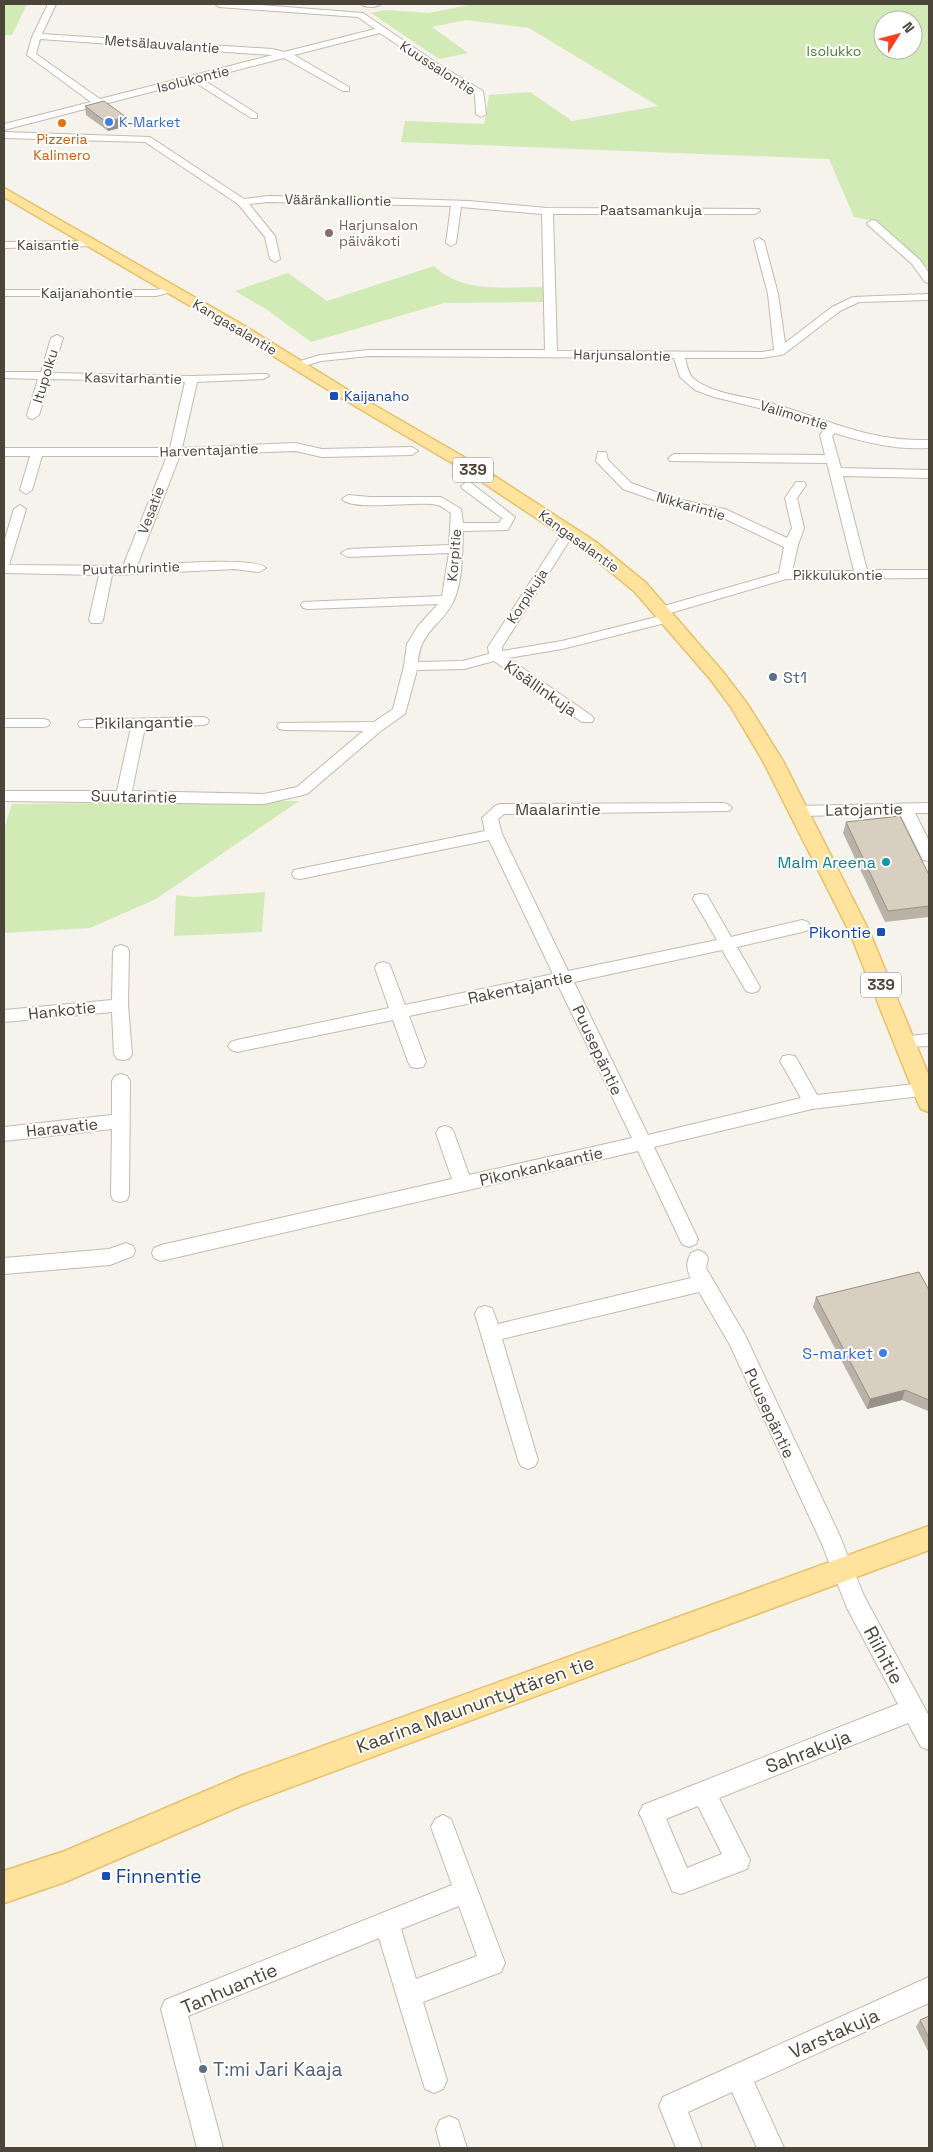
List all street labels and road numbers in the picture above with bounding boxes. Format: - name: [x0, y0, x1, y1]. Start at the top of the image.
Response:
- street label: Metsälauvalantie: [104, 31, 220, 57]
- street label: Kuussalontie: [397, 37, 479, 99]
- street label: Isolukontie: [155, 61, 231, 97]
- street label: Vääränkalliontie: [284, 190, 392, 210]
- street label: Paatsamankuja: [600, 201, 702, 219]
- street label: Kaisantie: [17, 236, 79, 254]
- street label: Kaijanahontie: [41, 284, 133, 302]
- street label: Kangasalantie: [189, 295, 281, 359]
- street label: Harjunsalontie: [573, 345, 671, 365]
- street label: Itupolku: [28, 347, 62, 405]
- street label: Kasvitarhantie: [84, 368, 182, 388]
- street label: Valimontie: [758, 396, 830, 434]
- street label: Harventajantie: [159, 439, 259, 461]
- road number: 339: [453, 458, 493, 482]
- street label: Vesatie: [134, 484, 168, 536]
- street label: Nikkarintie: [654, 488, 728, 524]
- street label: Kangasalantie: [535, 506, 623, 576]
- street label: Korpitie: [443, 528, 465, 582]
- street label: Puutarhurintie: [82, 557, 180, 579]
- street label: Korpikuja: [503, 565, 551, 627]
- street label: Pikkulukontie: [793, 566, 883, 584]
- street label: Kisällinkuja: [500, 656, 581, 721]
- street label: Pikilangantie: [94, 711, 194, 734]
- street label: Suutarintie: [91, 785, 177, 808]
- street label: Latojantie: [825, 798, 903, 821]
- street label: Maalarintie: [515, 799, 601, 820]
- street label: Rakentajantie: [466, 966, 574, 1009]
- road number: 339: [861, 972, 901, 998]
- street label: Hankotie: [27, 996, 97, 1024]
- street label: Puusepäntie: [568, 1002, 628, 1099]
- street label: Haravatie: [25, 1113, 99, 1142]
- street label: Pikonkankaantie: [477, 1142, 605, 1191]
- street label: Puusepäntie: [740, 1365, 800, 1462]
- street label: Riihitie: [858, 1622, 909, 1689]
- street label: Kaarina Maununtyttären tie: [353, 1650, 598, 1759]
- street label: Sahrakuja: [762, 1724, 854, 1779]
- street label: Tanhuantie: [177, 1957, 281, 2020]
- street label: Varstakuja: [785, 2003, 883, 2064]

